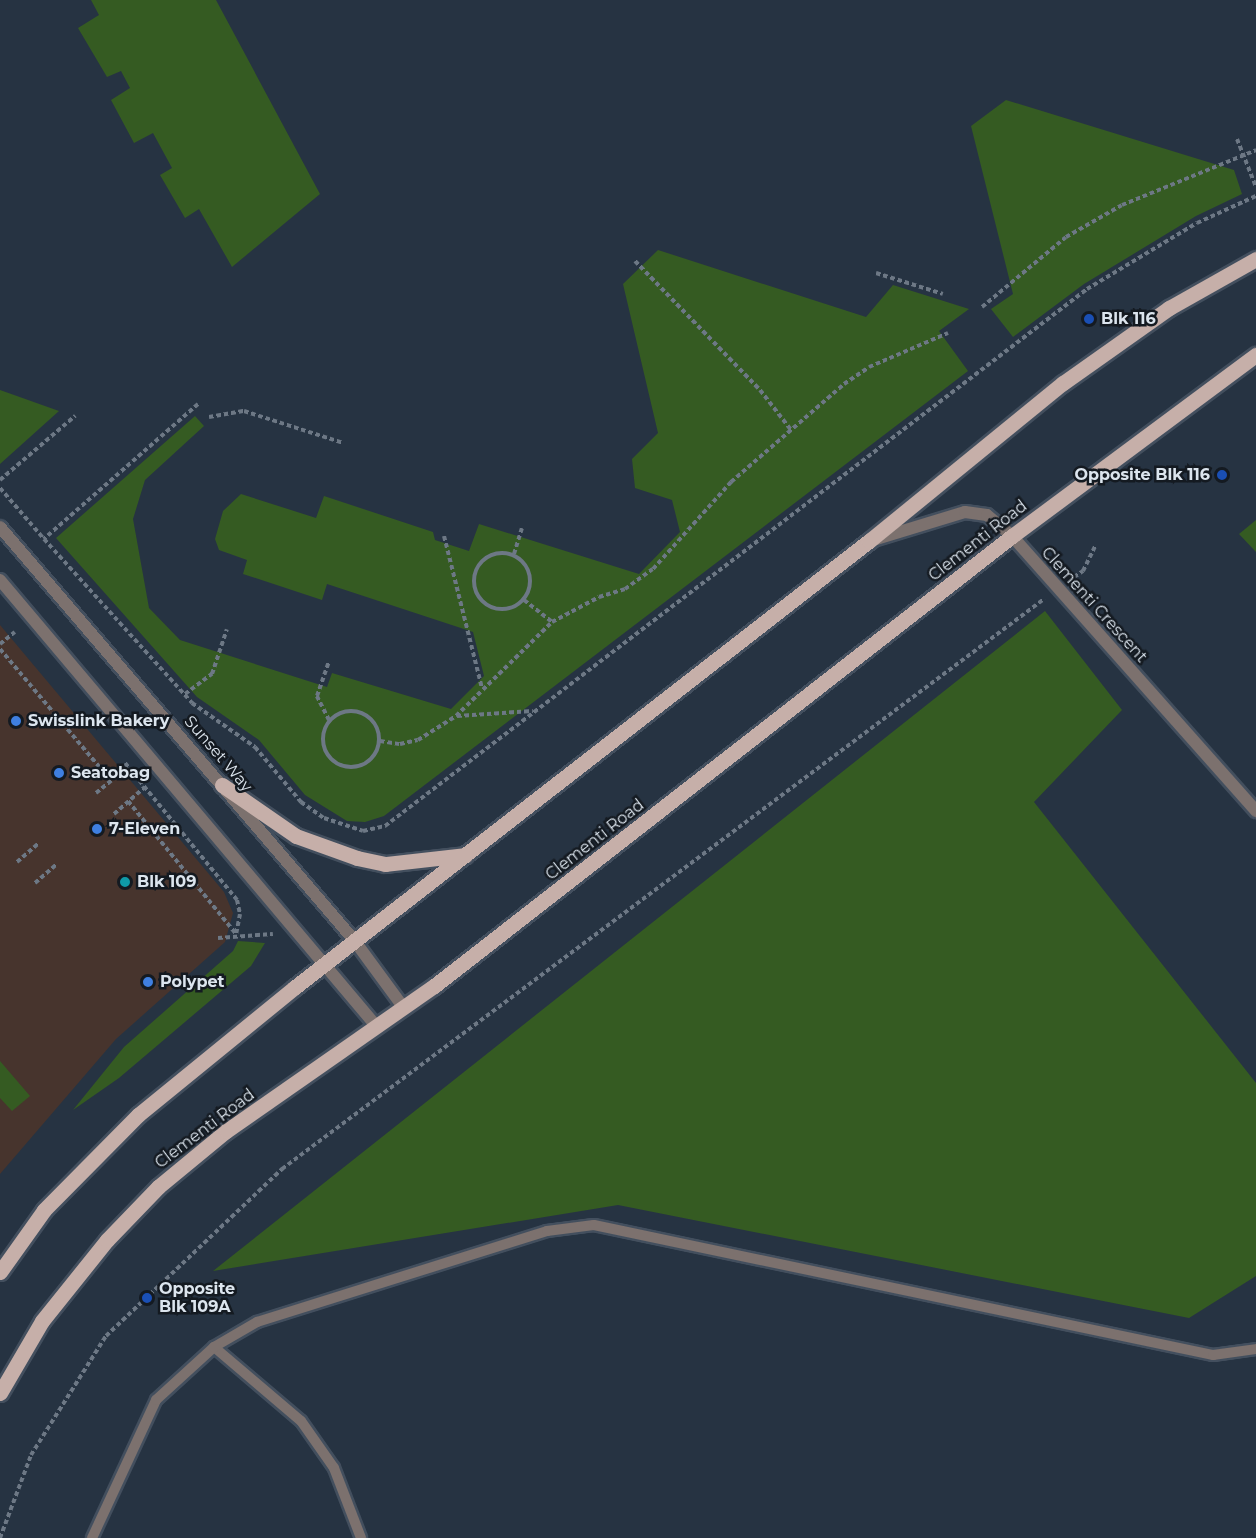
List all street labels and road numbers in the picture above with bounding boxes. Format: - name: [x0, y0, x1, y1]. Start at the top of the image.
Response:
- street label: Clementi Road: [925, 497, 1031, 585]
- street label: Clementi Crescent: [1037, 543, 1151, 667]
- street label: Sunset Way: [180, 712, 256, 796]
- street label: Clementi Road: [542, 796, 648, 884]
- street label: Clementi Road: [151, 1085, 259, 1173]

